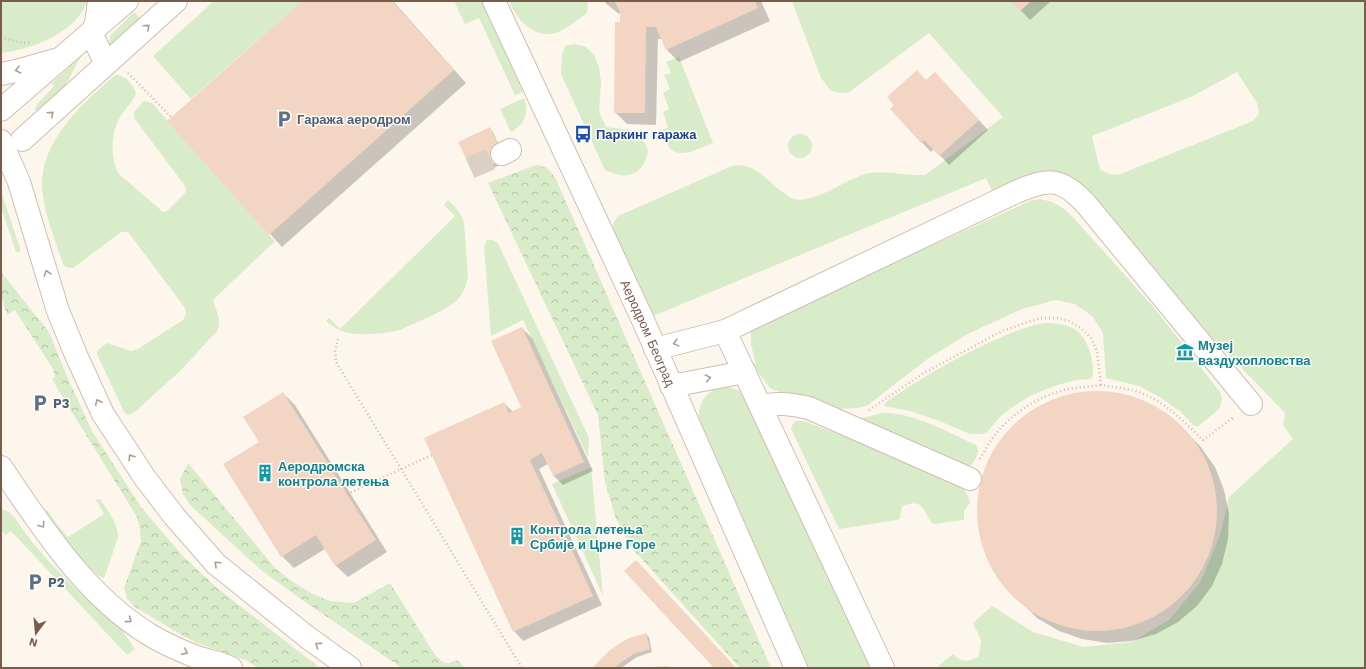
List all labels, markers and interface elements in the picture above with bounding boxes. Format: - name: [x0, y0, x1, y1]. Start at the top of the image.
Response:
- one-way arrow: [142, 24, 150, 31]
- one-way arrow: [15, 65, 22, 74]
- parking icon: Гаража аеродром: [274, 109, 294, 129]
- one-way arrow: [46, 111, 53, 118]
- place label: Гаража аеродром: [297, 112, 411, 127]
- bus stop icon: Паркинг гаража: [573, 124, 593, 144]
- place label: Паркинг гаража: [596, 127, 697, 142]
- one-way arrow: [43, 270, 52, 277]
- street label: Аеродром Београд: [618, 277, 679, 389]
- one-way arrow: [673, 338, 680, 347]
- place label: Музеј ваздухопловства: [1198, 338, 1311, 368]
- museum icon: Музеј ваздухопловства: [1175, 342, 1195, 362]
- one-way arrow: [705, 375, 711, 383]
- parking icon: P3: [30, 393, 50, 413]
- place label: P3: [53, 396, 70, 411]
- one-way arrow: [95, 399, 103, 406]
- one-way arrow: [128, 454, 135, 461]
- place label: Аеродромска контрола летења: [278, 459, 390, 489]
- building icon: Аеродромска контрола летења: [255, 463, 275, 483]
- one-way arrow: [37, 521, 45, 528]
- place label: Контрола летења Србије и Црне Горе: [530, 522, 656, 552]
- building icon: Контрола летења Србије и Црне Горе: [507, 526, 527, 546]
- one-way arrow: [214, 561, 222, 569]
- parking icon: P2: [25, 572, 45, 592]
- place label: P2: [48, 575, 65, 590]
- north arrow: [16, 613, 56, 653]
- one-way arrow: [125, 615, 132, 622]
- text: N: [28, 635, 39, 650]
- one-way arrow: [316, 643, 323, 650]
- one-way arrow: [181, 647, 189, 655]

